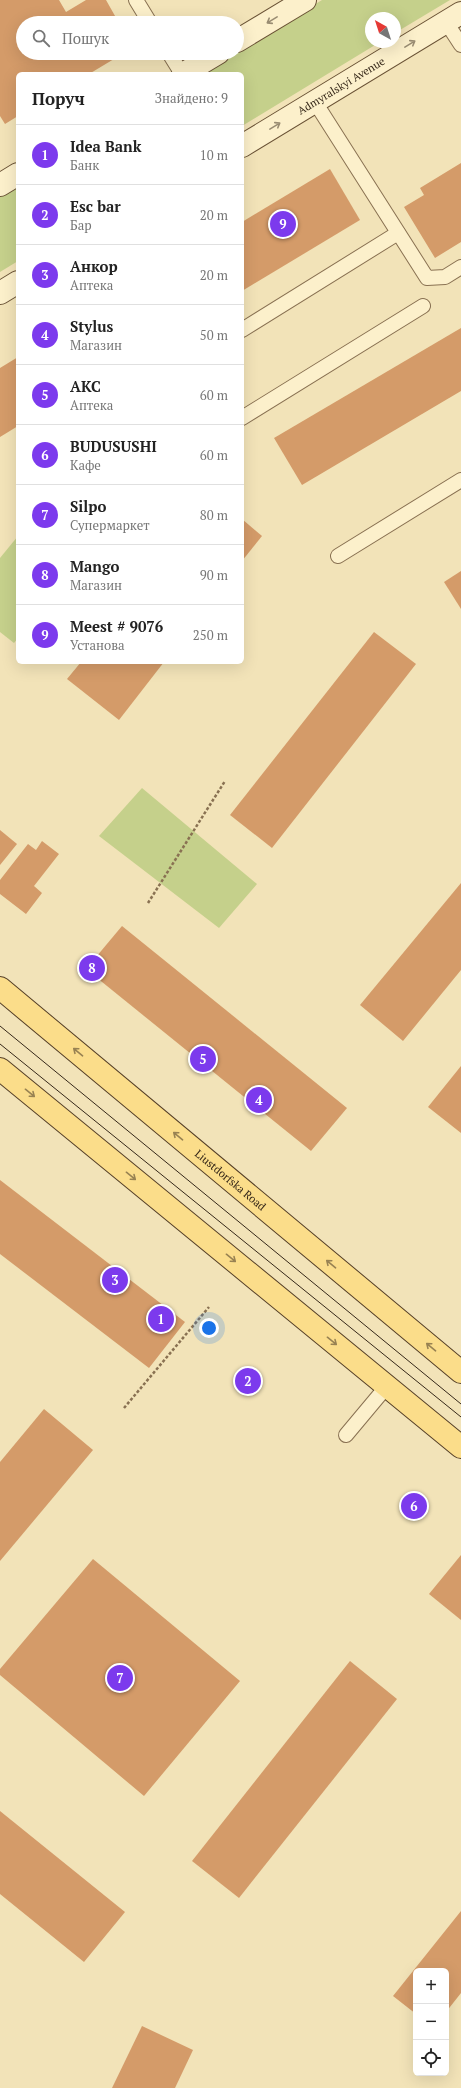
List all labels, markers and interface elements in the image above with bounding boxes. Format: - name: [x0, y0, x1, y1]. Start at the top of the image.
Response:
- north arrow: [365, 12, 401, 48]
- search box: [16, 16, 244, 60]
- one-way arrow: [266, 17, 278, 25]
- icon: search: [30, 27, 52, 49]
- text: Пошук: [62, 28, 109, 48]
- one-way arrow: [404, 39, 416, 47]
- street label: Admyralskyi Avenue: [295, 54, 388, 118]
- text: Поруч: [32, 87, 85, 110]
- text: Знайдено: 9: [155, 89, 228, 107]
- one-way arrow: [269, 122, 280, 130]
- text: Idea Bank: [70, 136, 142, 156]
- text: 1: [41, 146, 49, 164]
- text: 10 m: [200, 146, 228, 164]
- text: Банк: [70, 156, 99, 174]
- text: Esc bar: [70, 196, 121, 216]
- text: 2: [41, 206, 49, 224]
- text: 20 m: [200, 206, 228, 224]
- pin: 9: [270, 209, 296, 239]
- text: Бар: [70, 216, 92, 234]
- text: Анкор: [70, 256, 118, 276]
- text: 3: [41, 266, 49, 284]
- text: 20 m: [200, 266, 228, 284]
- text: Аптека: [70, 276, 113, 294]
- text: Stylus: [70, 316, 113, 336]
- text: 4: [41, 326, 49, 344]
- text: 50 m: [200, 326, 228, 344]
- text: Магазин: [70, 336, 122, 354]
- text: АКС: [70, 376, 101, 396]
- text: 5: [41, 386, 49, 404]
- text: 60 m: [200, 386, 228, 404]
- text: Аптека: [70, 396, 113, 414]
- text: BUDUSUSHI: [70, 436, 157, 456]
- text: 6: [41, 446, 49, 464]
- text: 60 m: [200, 446, 228, 464]
- text: Кафе: [70, 456, 101, 474]
- text: Silpo: [70, 496, 106, 516]
- text: 7: [41, 506, 49, 524]
- text: 80 m: [200, 506, 228, 524]
- text: Супермаркет: [70, 516, 150, 534]
- text: Mango: [70, 556, 119, 576]
- text: 8: [41, 566, 49, 584]
- text: 90 m: [200, 566, 228, 584]
- text: Магазин: [70, 576, 122, 594]
- text: Meest # 9076: [70, 616, 163, 636]
- text: 9: [41, 626, 49, 644]
- text: 250 m: [193, 626, 228, 644]
- text: Установа: [70, 636, 125, 654]
- pin: 8: [79, 953, 105, 983]
- pin: 5: [190, 1044, 216, 1074]
- one-way arrow: [72, 1048, 83, 1057]
- pin: 4: [246, 1085, 272, 1115]
- one-way arrow: [25, 1089, 36, 1098]
- one-way arrow: [172, 1131, 183, 1140]
- street label: Liustdorfska Road: [192, 1146, 269, 1214]
- one-way arrow: [125, 1171, 136, 1180]
- one-way arrow: [226, 1254, 236, 1263]
- one-way arrow: [326, 1259, 337, 1268]
- pin: 3: [102, 1265, 128, 1295]
- pin: 1: [148, 1304, 174, 1334]
- your location: [199, 1318, 219, 1338]
- one-way arrow: [326, 1336, 337, 1345]
- one-way arrow: [426, 1342, 436, 1351]
- pin: 2: [235, 1366, 261, 1396]
- pin: 6: [401, 1491, 427, 1521]
- pin: 7: [107, 1663, 133, 1693]
- map controls: [413, 1968, 449, 2076]
- button: +: [413, 1968, 449, 2004]
- button: −: [413, 2004, 449, 2040]
- button: locate: [413, 2040, 449, 2076]

